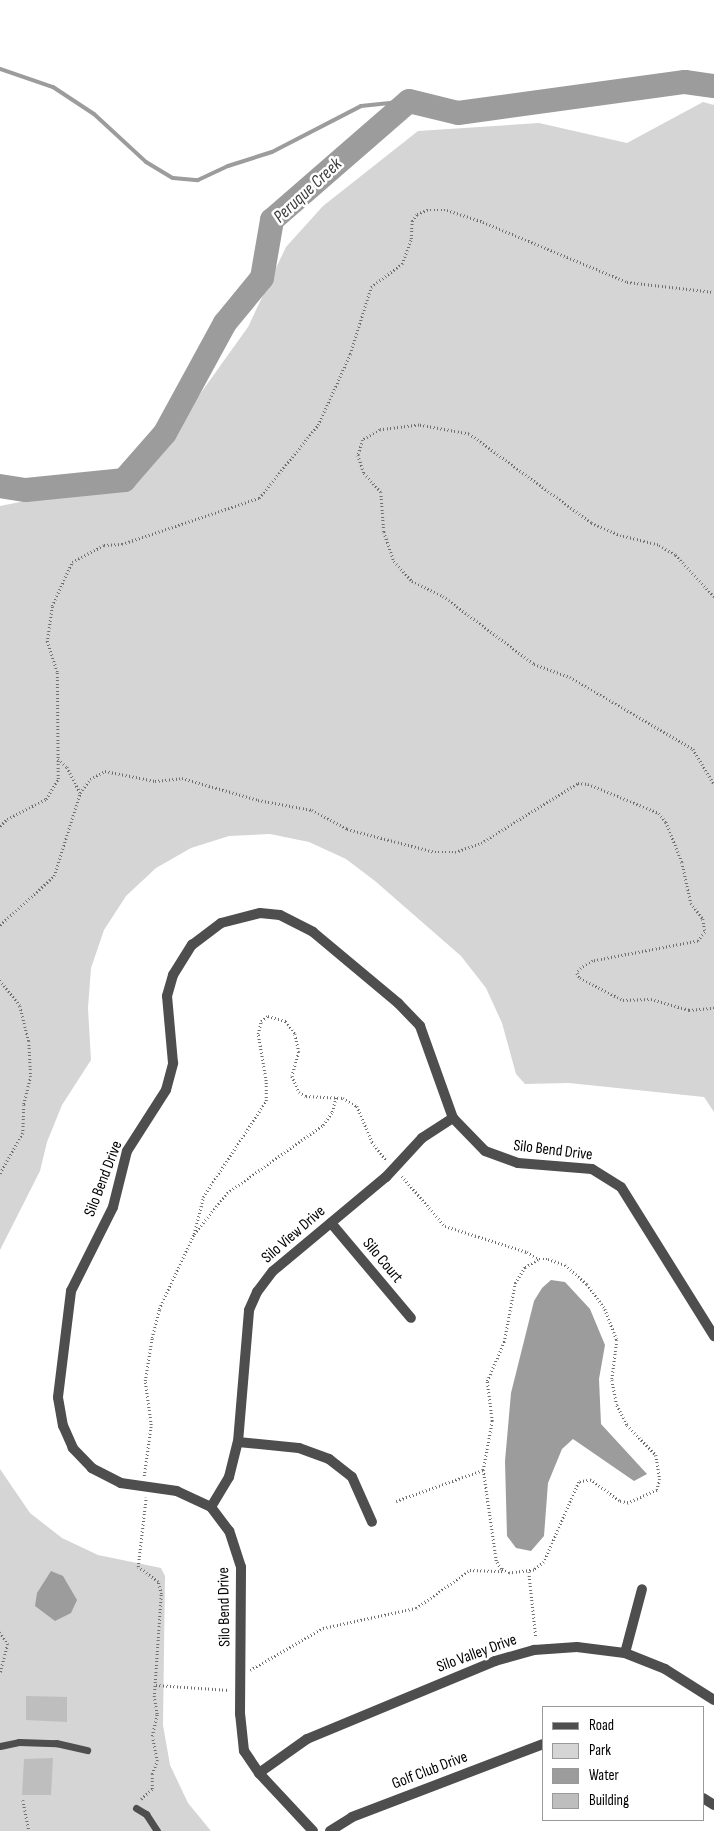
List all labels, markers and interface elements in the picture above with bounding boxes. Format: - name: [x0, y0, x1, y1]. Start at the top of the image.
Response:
- water label: Peruque Creek: [269, 154, 347, 228]
- street label: Silo Bend Drive: [512, 1137, 594, 1165]
- street label: Silo Bend Drive: [81, 1138, 127, 1220]
- street label: Silo View Drive: [258, 1202, 330, 1268]
- street label: Silo Court: [358, 1235, 406, 1287]
- street label: Silo Bend Drive: [215, 1567, 235, 1647]
- street label: Silo Valley Drive: [434, 1631, 520, 1677]
- legend: [542, 1706, 704, 1821]
- text: Road: [589, 1716, 614, 1735]
- text: Park: [589, 1741, 611, 1760]
- street label: Golf Club Drive: [390, 1748, 470, 1794]
- text: Water: [589, 1766, 619, 1785]
- text: Building: [589, 1791, 629, 1810]

